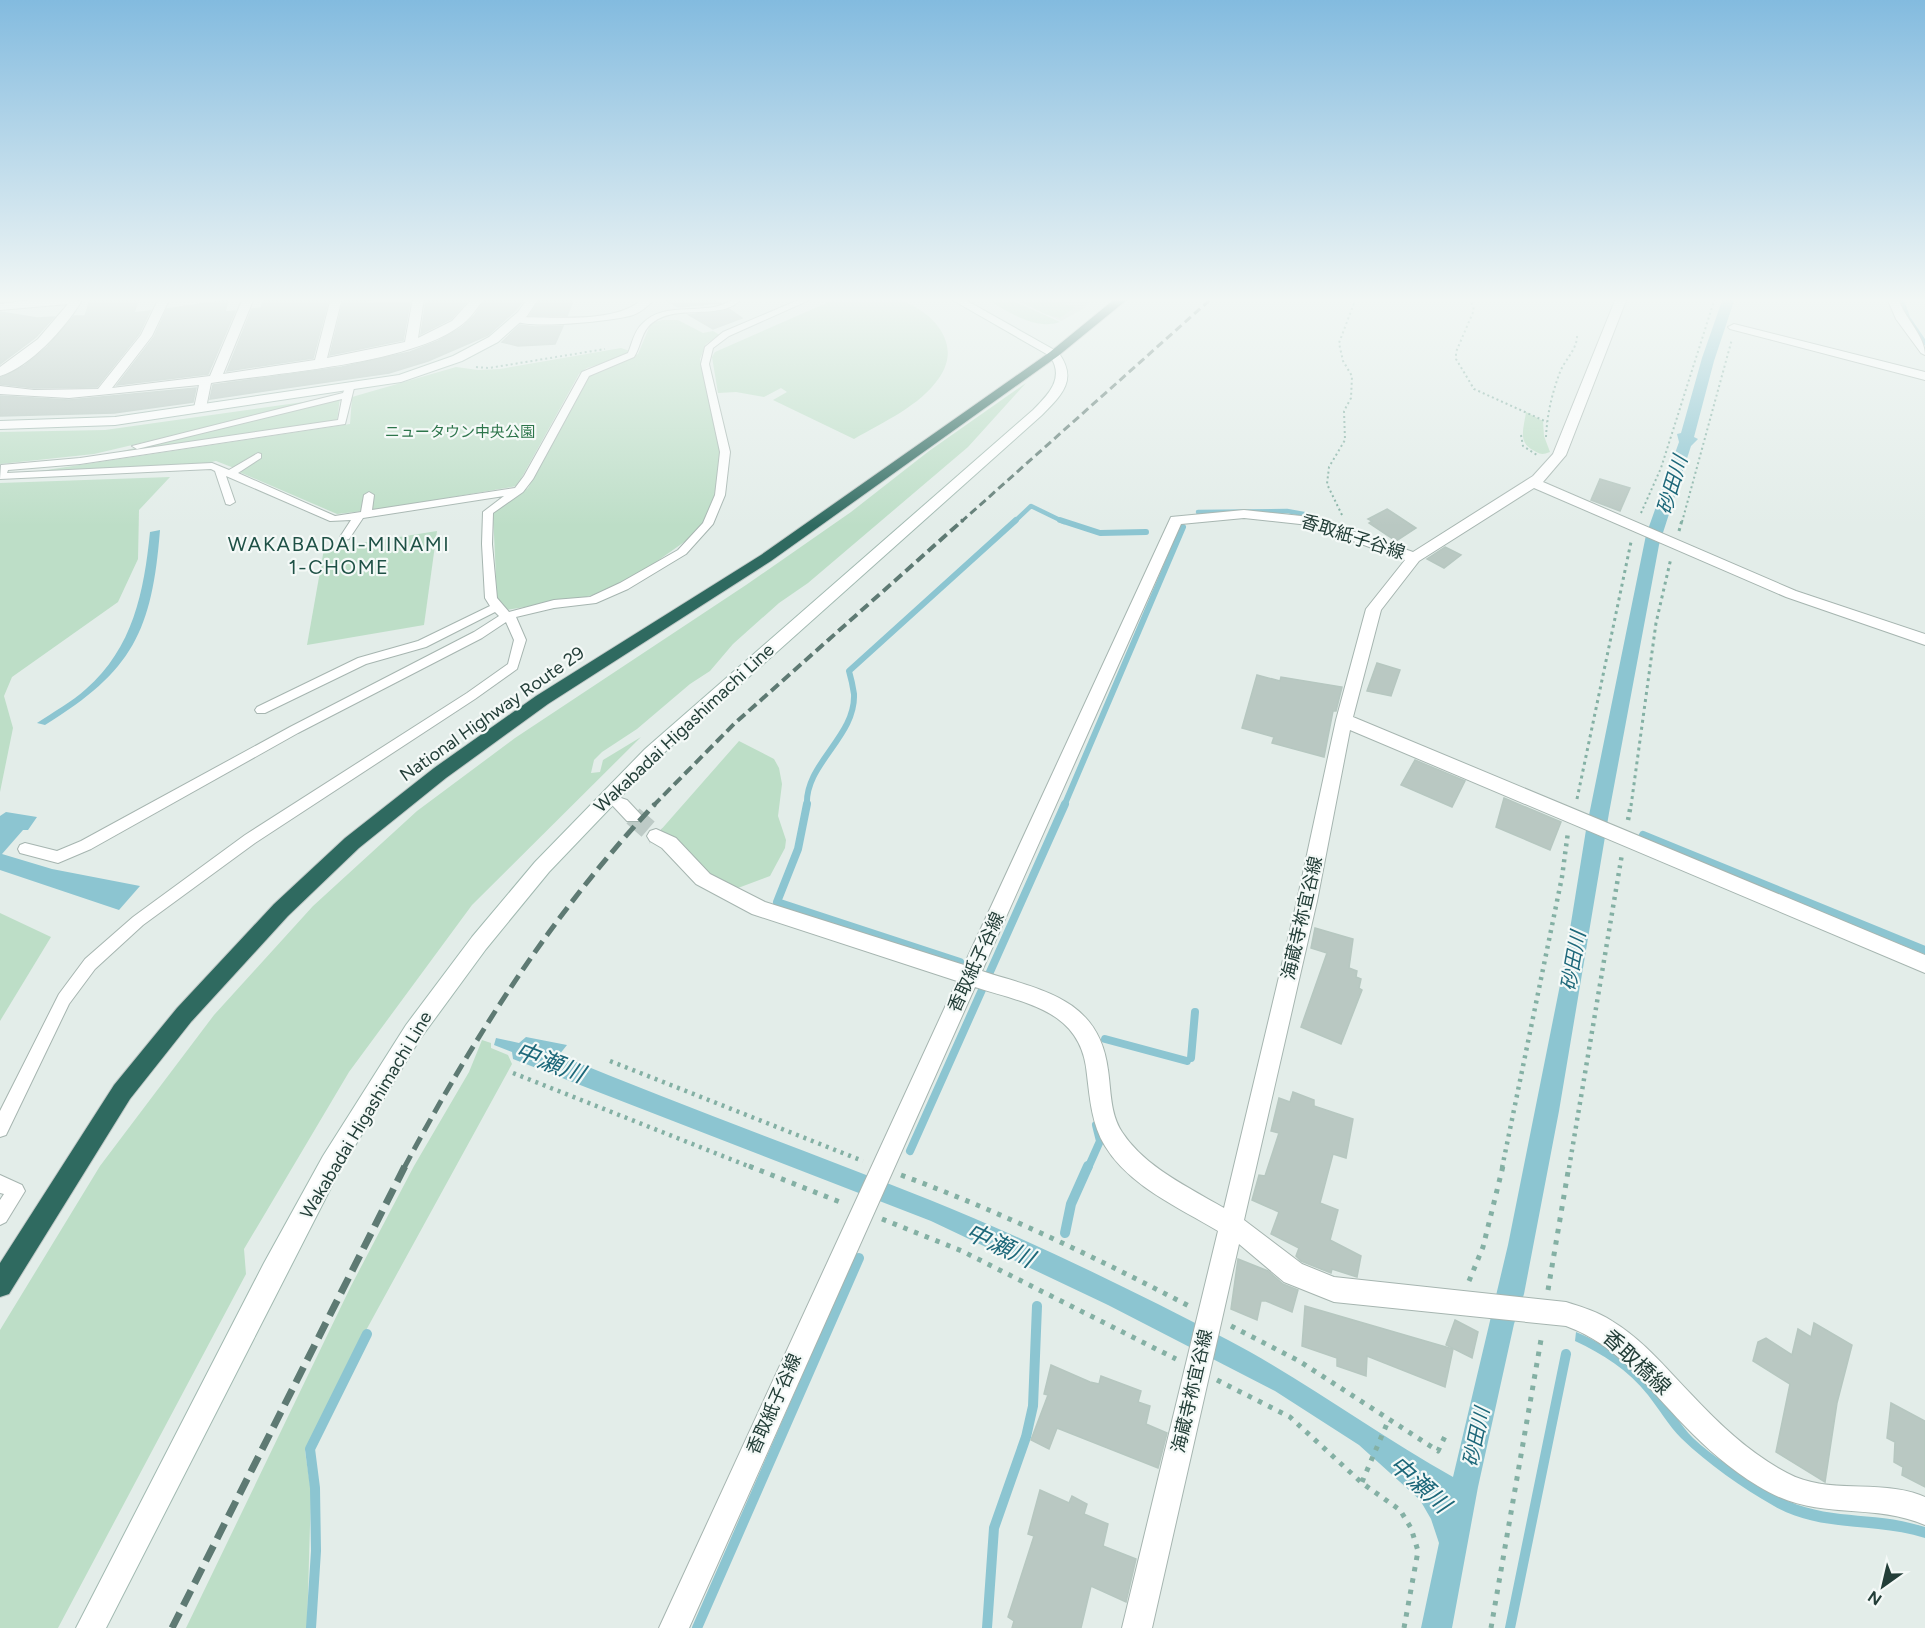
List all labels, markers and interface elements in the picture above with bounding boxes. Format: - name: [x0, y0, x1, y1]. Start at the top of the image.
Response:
- park label: ニュータウン中央公園: [385, 423, 535, 441]
- water label: 砂田川: [1652, 451, 1693, 517]
- street label: 香取紙子谷線: [1298, 510, 1408, 564]
- district label: WAKABADAI-MINAMI 1-CHOME: [228, 532, 450, 579]
- street label: Wakabadai Higashimachi Line: [590, 639, 779, 817]
- street label: National Highway Route 29: [395, 642, 589, 786]
- street label: 海蔵寺祢宜谷線: [1277, 854, 1327, 982]
- street label: 香取紙子谷線: [943, 908, 1009, 1016]
- water label: 砂田川: [1556, 927, 1590, 993]
- street label: Wakabadai Higashimachi Line: [295, 1007, 437, 1223]
- water label: 中瀬川: [511, 1036, 592, 1090]
- water label: 中瀬川: [961, 1217, 1041, 1275]
- street label: 香取橋線: [1598, 1324, 1676, 1400]
- street label: 海蔵寺祢宜谷線: [1167, 1327, 1217, 1455]
- street label: 香取紙子谷線: [742, 1350, 806, 1458]
- water label: 砂田川: [1458, 1403, 1494, 1469]
- water label: 中瀬川: [1384, 1449, 1459, 1521]
- north arrow: [1853, 1556, 1913, 1616]
- text: N: [1864, 1587, 1885, 1609]

